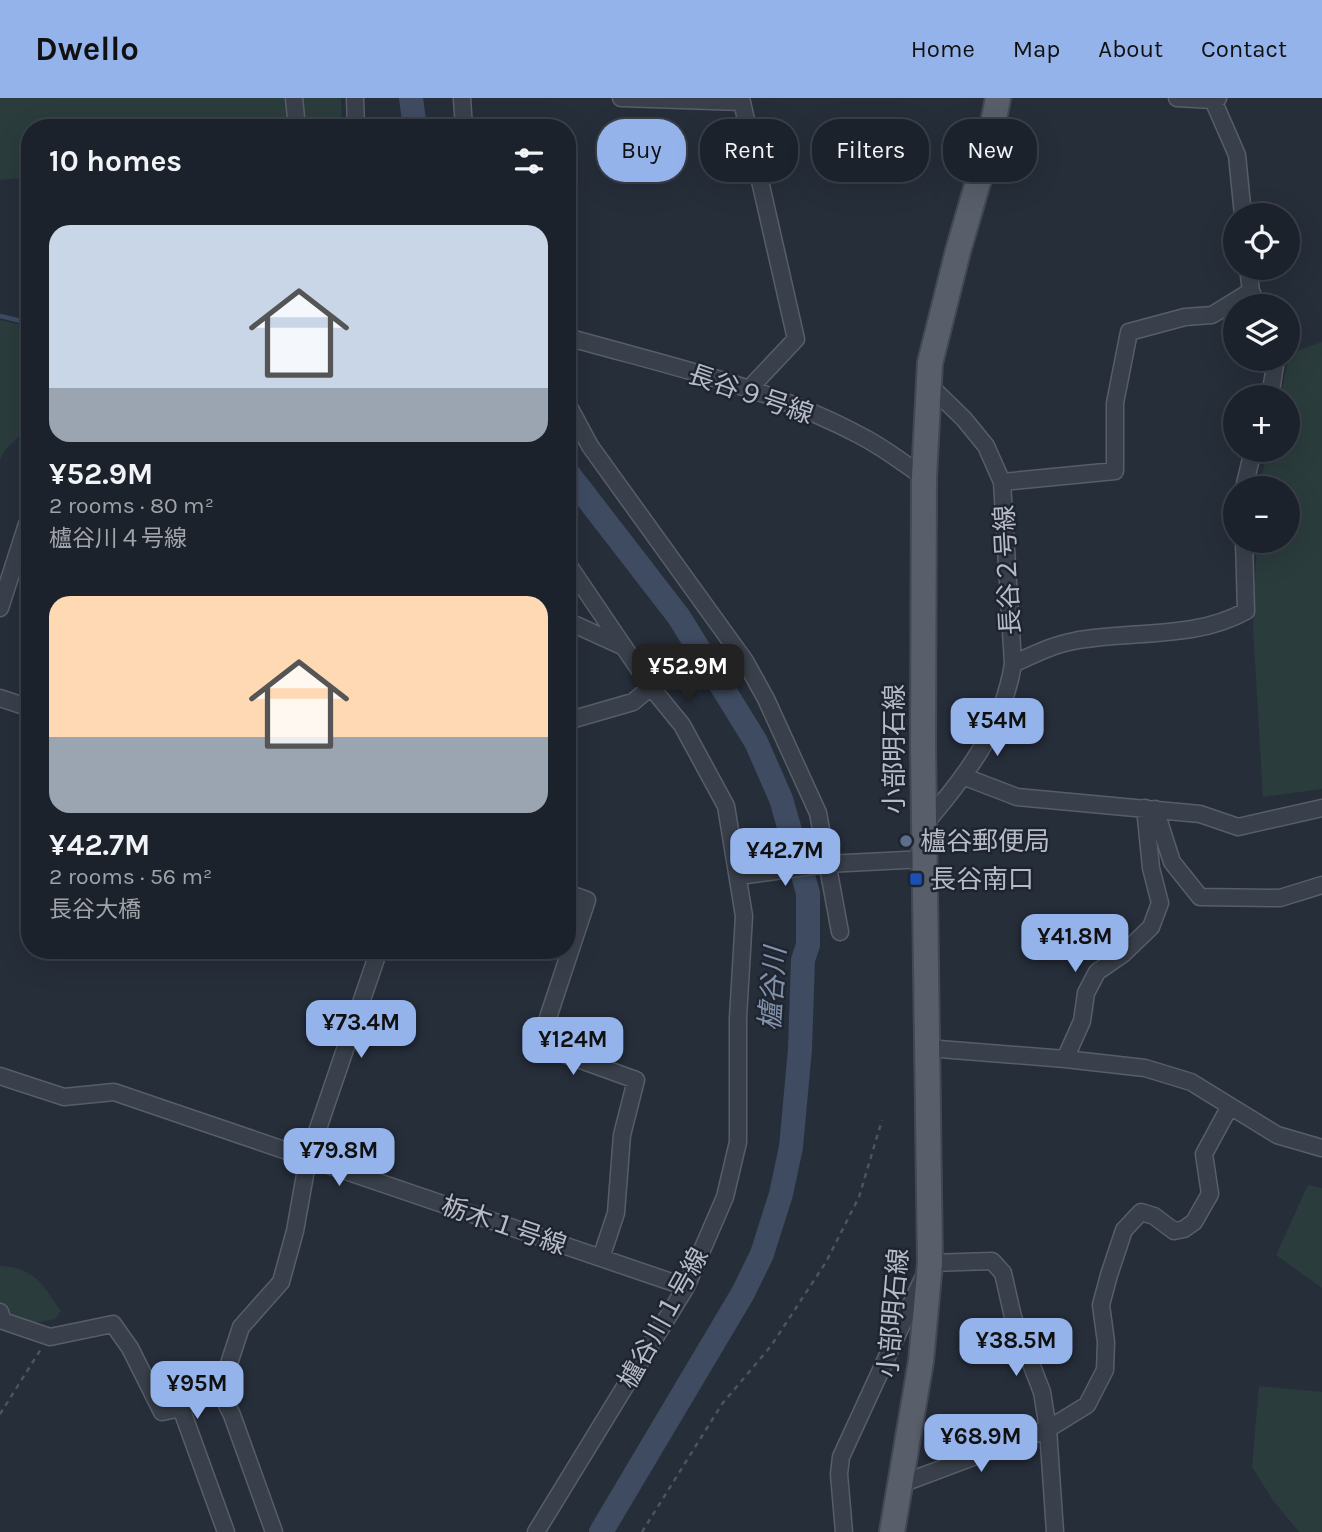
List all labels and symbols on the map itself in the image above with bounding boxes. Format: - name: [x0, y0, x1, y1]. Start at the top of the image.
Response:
- street label: 長谷９号線: [684, 359, 817, 430]
- street label: 長谷２号線: [989, 504, 1026, 636]
- pin: ¥52.9M: [631, 644, 745, 704]
- street label: 小部明石線: [879, 684, 910, 814]
- pin: ¥54M: [956, 698, 1038, 758]
- place label: 櫨谷郵便局: [920, 826, 1050, 857]
- pin: ¥42.7M: [728, 828, 842, 888]
- marker: 櫨谷郵便局: [898, 833, 914, 849]
- place label: 長谷南口: [930, 864, 1034, 895]
- marker: 長谷南口: [908, 871, 924, 887]
- pin: ¥41.8M: [1018, 914, 1132, 974]
- water label: 櫨谷川: [753, 943, 792, 1032]
- pin: ¥73.4M: [304, 1000, 418, 1060]
- pin: ¥124M: [524, 1018, 622, 1077]
- pin: ¥79.8M: [282, 1128, 396, 1188]
- street label: 栃木１号線: [437, 1190, 570, 1261]
- street label: 櫨谷川１号線: [612, 1243, 715, 1394]
- street label: 小部明石線: [872, 1247, 915, 1379]
- pin: ¥38.5M: [959, 1318, 1073, 1378]
- pin: ¥95M: [156, 1362, 238, 1421]
- pin: ¥68.9M: [924, 1414, 1038, 1474]

